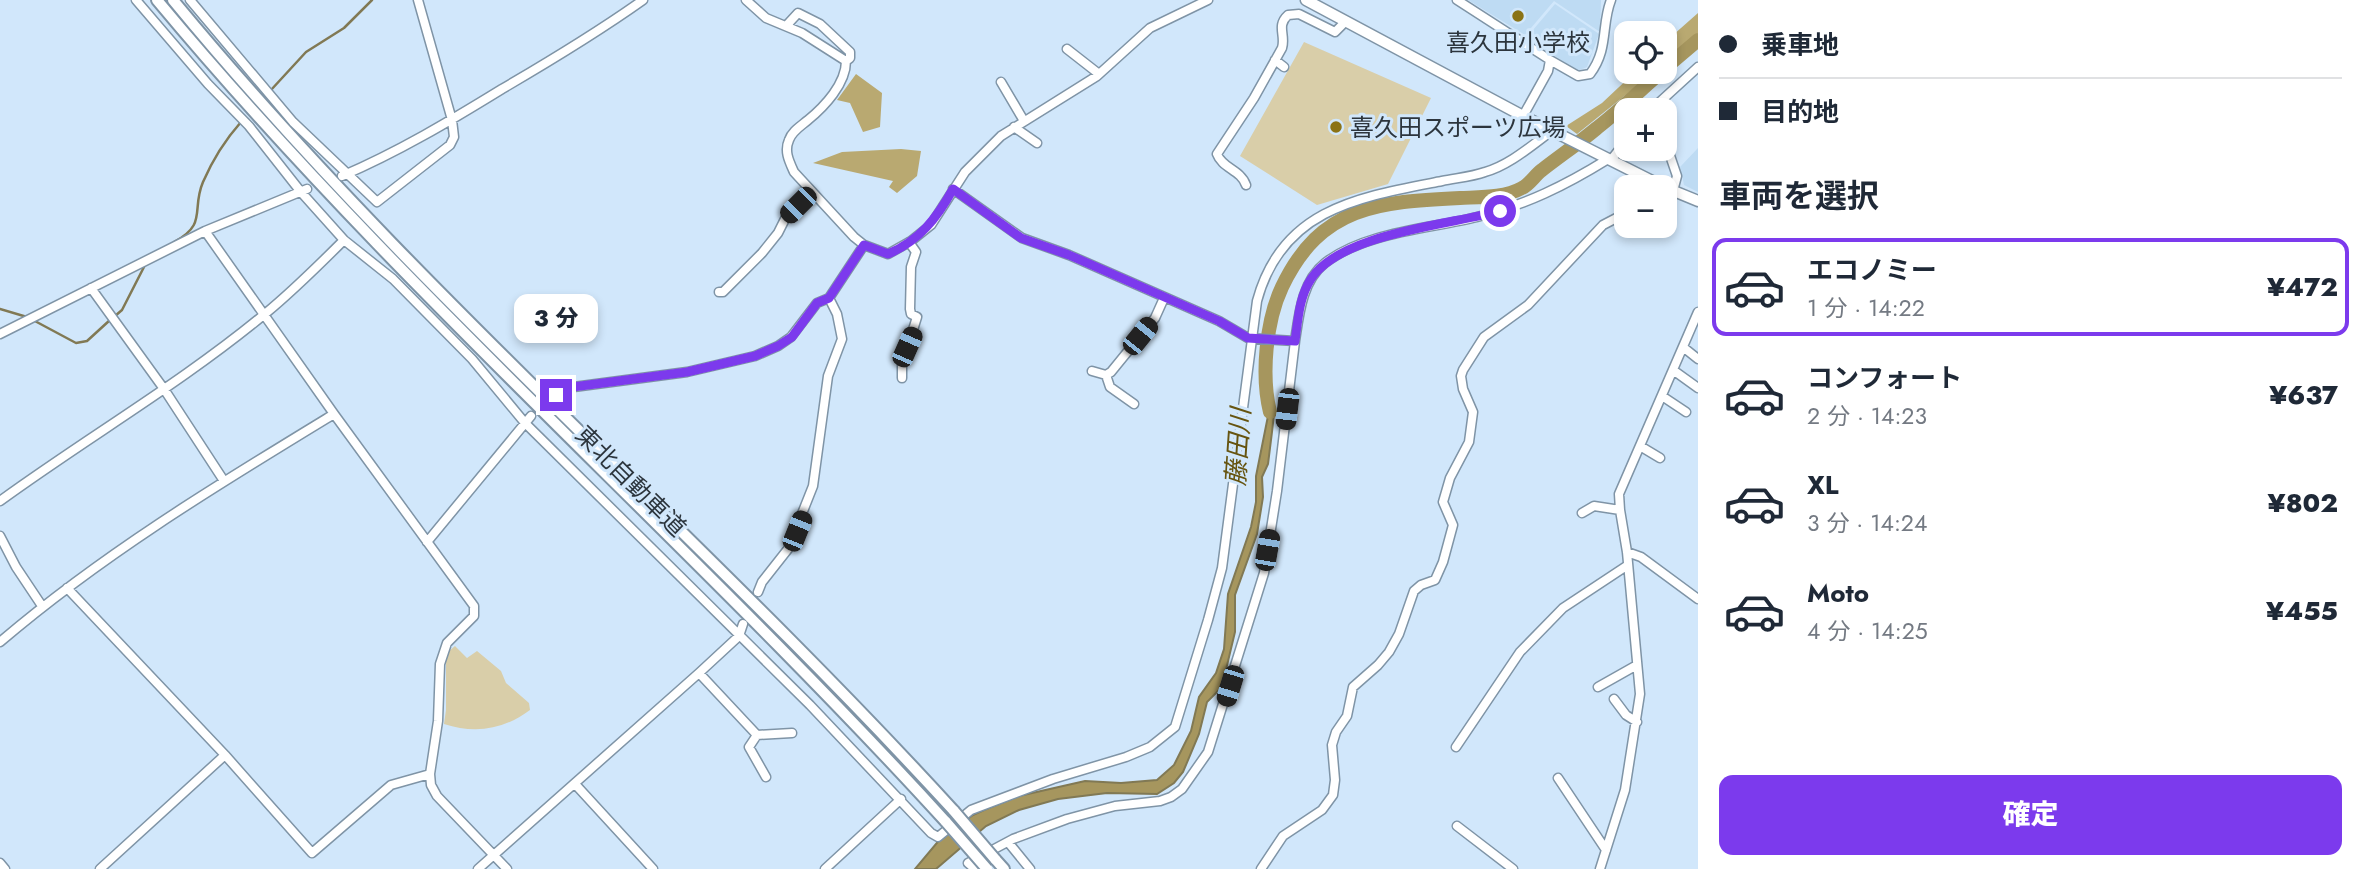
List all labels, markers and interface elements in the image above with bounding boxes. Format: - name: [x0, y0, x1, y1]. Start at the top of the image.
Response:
- marker: 喜久田小学校: [1510, 8, 1526, 24]
- map controls: [1614, 21, 1677, 238]
- button: locate: [1614, 21, 1677, 84]
- place label: 喜久田小学校: [1446, 25, 1590, 60]
- text: 乗車地: [1761, 26, 1839, 64]
- text: 目的地: [1761, 93, 1839, 131]
- button: +: [1614, 98, 1677, 161]
- place label: 喜久田スポーツ広場: [1350, 110, 1566, 145]
- marker: 喜久田スポーツ広場: [1328, 119, 1344, 135]
- text: 車両を選択: [1719, 173, 1879, 219]
- button: −: [1614, 175, 1677, 238]
- car: [776, 183, 821, 227]
- route start: [1484, 195, 1516, 227]
- text: エコノミー: [1807, 251, 1937, 289]
- icon: car: [1723, 256, 1786, 319]
- text: ¥472: [2267, 268, 2338, 306]
- text: 1 分 · 14:22: [1807, 291, 1925, 325]
- callout: 3 分: [514, 294, 598, 342]
- text: 3 分: [534, 301, 578, 335]
- car: [1119, 313, 1162, 359]
- car: [889, 324, 926, 370]
- text: コンフォート: [1807, 359, 1962, 397]
- icon: car: [1723, 364, 1786, 427]
- text: ¥637: [2269, 376, 2338, 414]
- route end: [540, 379, 572, 411]
- car: [1275, 387, 1300, 431]
- text: 2 分 · 14:23: [1807, 399, 1927, 433]
- water label: 藤田川: [1216, 404, 1260, 487]
- street label: 東北自動車道: [568, 418, 694, 544]
- text: XL: [1807, 466, 1839, 504]
- icon: car: [1723, 472, 1786, 535]
- text: ¥802: [2268, 484, 2338, 522]
- text: 3 分 · 14:24: [1807, 506, 1927, 540]
- car: [780, 508, 815, 554]
- car: [1254, 527, 1281, 573]
- text: Moto: [1807, 574, 1869, 612]
- icon: car: [1723, 580, 1786, 643]
- text: ¥455: [2266, 592, 2338, 630]
- text: 4 分 · 14:25: [1807, 614, 1928, 648]
- car: [1214, 663, 1247, 709]
- button: 確定: [1719, 775, 2342, 855]

